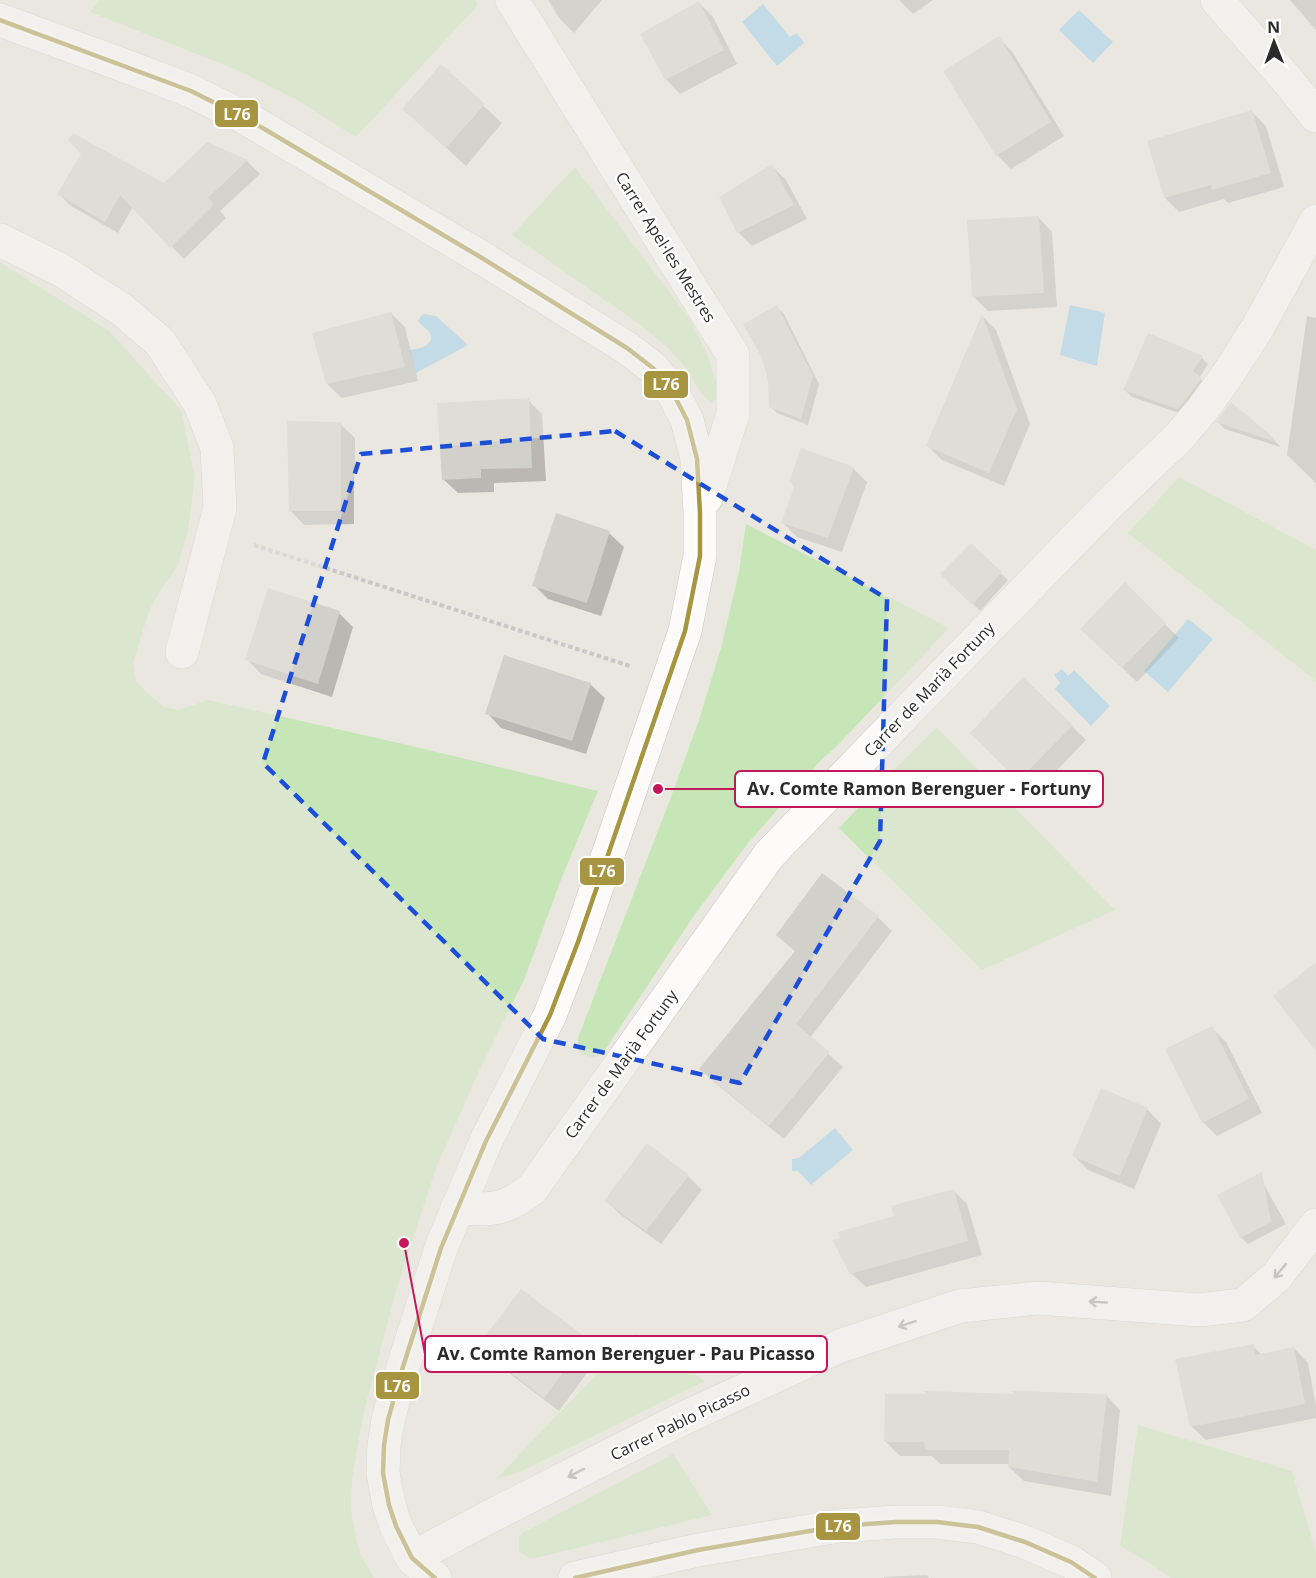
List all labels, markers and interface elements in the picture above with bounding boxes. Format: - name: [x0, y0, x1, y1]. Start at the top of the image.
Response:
- north arrow: [1244, 12, 1304, 72]
- text: N: [1267, 16, 1280, 38]
- line badge: L76: [214, 99, 259, 128]
- text: L76: [223, 103, 251, 125]
- street label: Carrer Apel·les Mestres: [611, 168, 721, 326]
- line badge: L76: [643, 370, 689, 399]
- text: L76: [652, 373, 680, 395]
- street label: Carrer de Marià Fortuny: [859, 616, 1000, 761]
- callout: Av. Comte Ramon Berenguer - Fortuny: [735, 771, 1103, 807]
- text: Av. Comte Ramon Berenguer - Fortuny: [747, 776, 1092, 800]
- line badge: L76: [579, 857, 625, 886]
- text: L76: [588, 860, 616, 882]
- street label: Carrer de Marià Fortuny: [559, 984, 683, 1143]
- one-way arrow: [1273, 1263, 1286, 1279]
- one-way arrow: [1089, 1297, 1109, 1308]
- one-way arrow: [898, 1319, 917, 1330]
- callout: Av. Comte Ramon Berenguer - Pau Picasso: [425, 1336, 827, 1372]
- text: Av. Comte Ramon Berenguer - Pau Picasso: [437, 1341, 815, 1365]
- line badge: L76: [375, 1371, 420, 1400]
- text: L76: [383, 1375, 411, 1397]
- street label: Carrer Pablo Picasso: [606, 1379, 754, 1465]
- one-way arrow: [568, 1468, 586, 1479]
- line badge: L76: [815, 1512, 861, 1541]
- text: L76: [824, 1515, 852, 1537]

